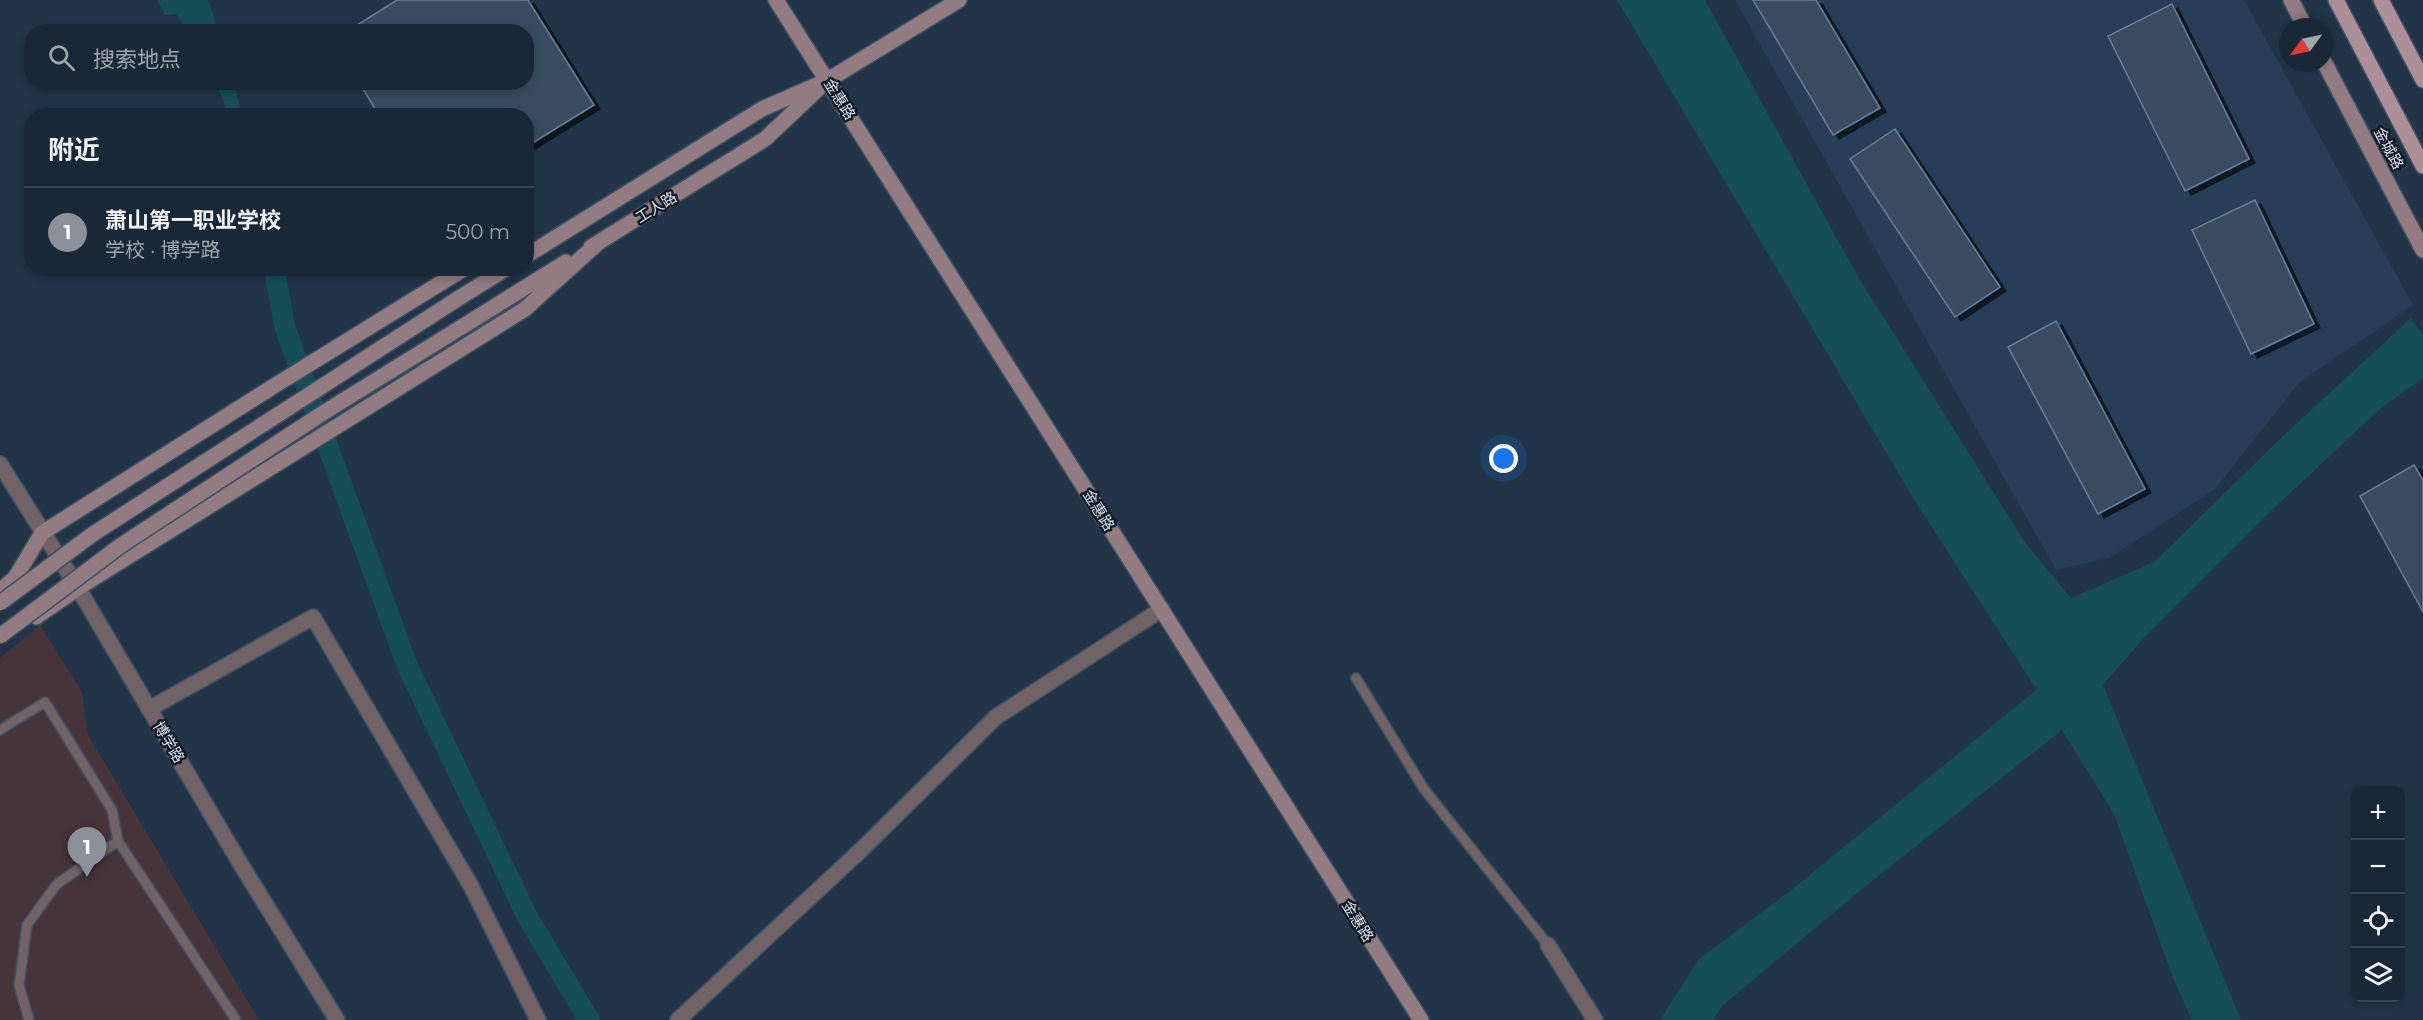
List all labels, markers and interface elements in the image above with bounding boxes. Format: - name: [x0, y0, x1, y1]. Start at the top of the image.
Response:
- north arrow: [2279, 18, 2333, 72]
- search box: [24, 24, 534, 90]
- icon: search: [45, 41, 78, 74]
- text: 搜索地点: [93, 46, 181, 73]
- street label: 金惠路: [820, 75, 860, 123]
- street label: 金城路: [2370, 124, 2408, 172]
- text: 附近: [48, 134, 100, 166]
- street label: 工人路: [632, 187, 680, 227]
- text: 萧山第一职业学校: [105, 207, 281, 234]
- text: 1: [64, 220, 71, 244]
- text: 500 m: [446, 220, 510, 244]
- text: 学校 · 博学路: [105, 238, 221, 262]
- your location: [1489, 444, 1518, 473]
- street label: 金惠路: [1079, 486, 1119, 534]
- street label: 博学路: [149, 718, 189, 766]
- map controls: [2351, 786, 2405, 1002]
- button: +: [2351, 786, 2405, 840]
- pin: 1: [68, 828, 106, 877]
- button: −: [2351, 840, 2405, 894]
- button: locate: [2351, 894, 2405, 948]
- street label: 金惠路: [1338, 897, 1378, 945]
- button: layers: [2351, 948, 2405, 1002]

